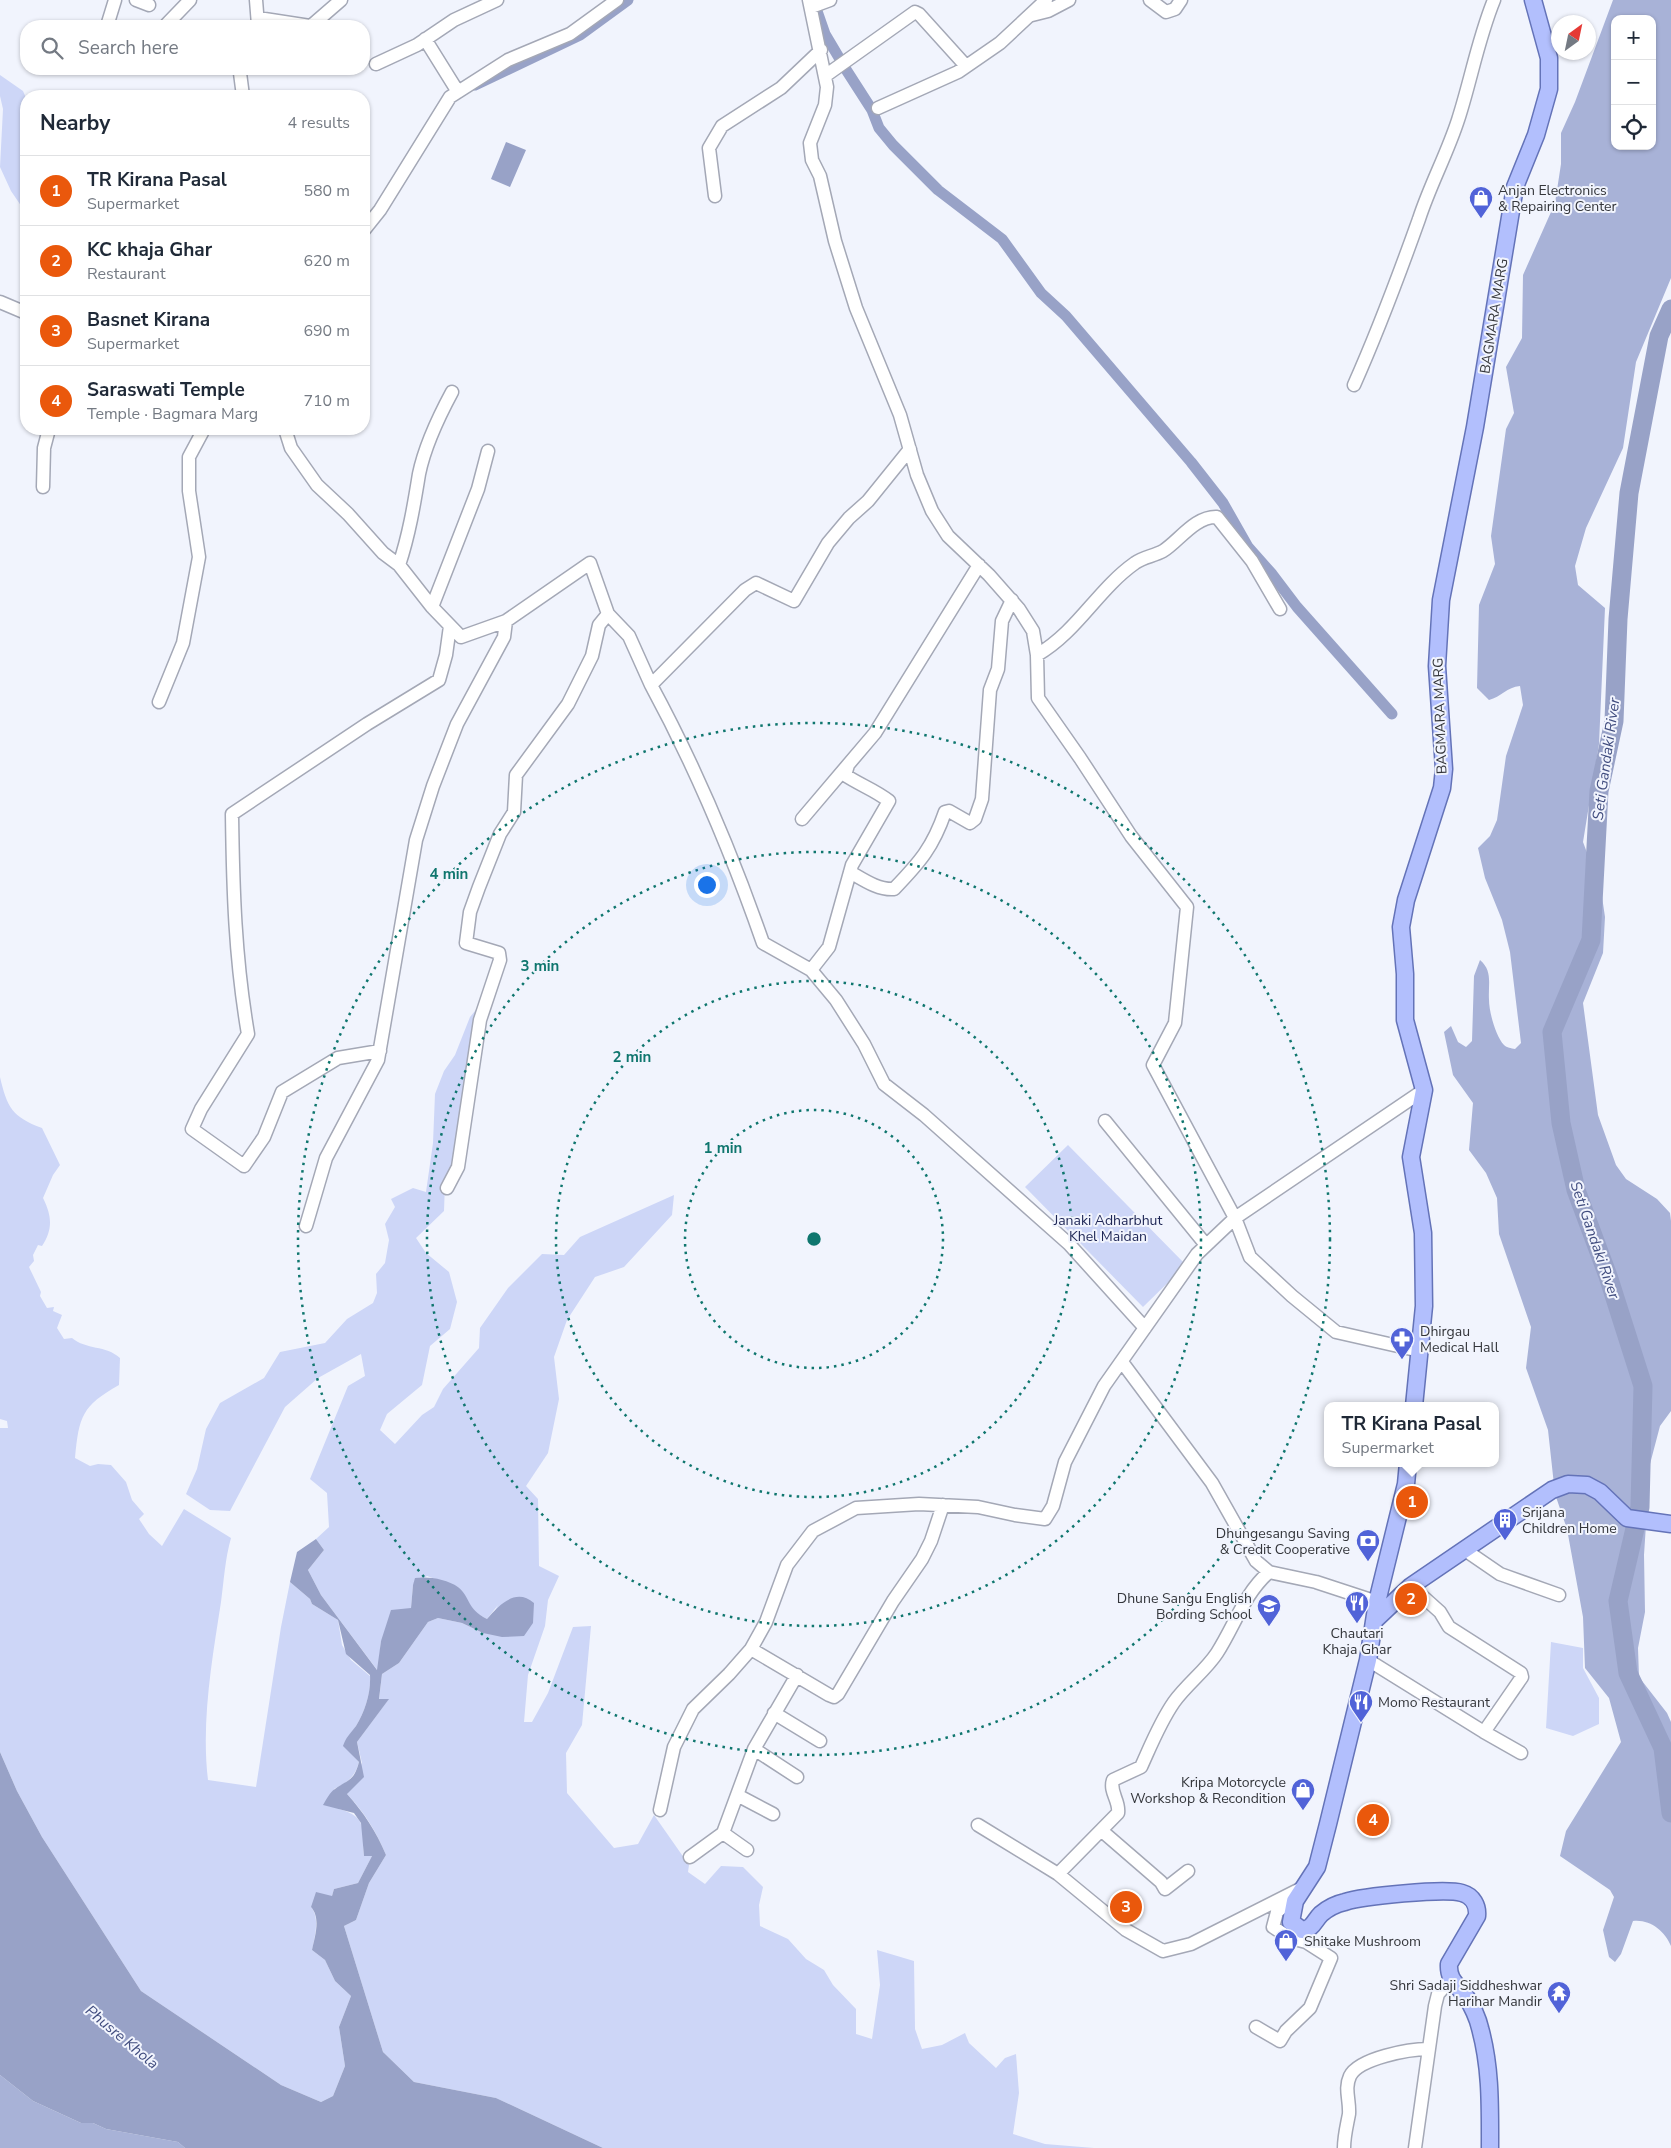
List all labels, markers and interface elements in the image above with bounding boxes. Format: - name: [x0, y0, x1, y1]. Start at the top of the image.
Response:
- north arrow: [1551, 15, 1596, 60]
- map controls: [1611, 15, 1656, 150]
- button: +: [1611, 15, 1656, 60]
- search box: [20, 20, 370, 75]
- icon: search: [38, 34, 66, 62]
- text: Search here: [78, 35, 179, 61]
- button: −: [1611, 60, 1656, 105]
- button: locate: [1611, 105, 1656, 150]
- text: Nearby: [40, 109, 110, 137]
- text: 4 results: [288, 112, 350, 134]
- text: TR Kirana Pasal: [87, 167, 227, 193]
- text: 1: [51, 180, 61, 202]
- text: 580 m: [303, 180, 350, 202]
- place label: Anjan Electronics & Repairing Center: [1498, 181, 1616, 216]
- shop icon: Anjan Electronics & Repairing Center: [1468, 185, 1494, 219]
- text: Supermarket: [87, 193, 179, 215]
- text: KC khaja Ghar: [87, 237, 212, 263]
- text: 2: [51, 250, 61, 272]
- text: 620 m: [303, 250, 350, 272]
- street label: BAGMARA MARG: [1476, 257, 1512, 375]
- text: Restaurant: [87, 263, 166, 285]
- text: Basnet Kirana: [87, 307, 210, 333]
- text: 3: [51, 320, 61, 342]
- text: 690 m: [303, 320, 350, 342]
- text: Supermarket: [87, 333, 179, 355]
- text: Saraswati Temple: [87, 377, 245, 403]
- text: 4: [51, 390, 61, 412]
- text: 710 m: [303, 390, 350, 412]
- text: Temple · Bagmara Marg: [87, 403, 258, 425]
- street label: BAGMARA MARG: [1428, 658, 1452, 774]
- water label: Seti Gandaki River: [1588, 696, 1625, 821]
- text: 4 min: [430, 864, 468, 884]
- your location: [694, 872, 720, 898]
- text: 3 min: [521, 956, 559, 976]
- text: 2 min: [613, 1047, 651, 1067]
- text: 1 min: [704, 1138, 742, 1158]
- water label: Seti Gandaki River: [1565, 1179, 1625, 1302]
- park label: Janaki Adharbhut Khel Maidan: [1053, 1211, 1162, 1246]
- centre of rings: [805, 1230, 823, 1248]
- place label: Dhirgau Medical Hall: [1420, 1322, 1500, 1357]
- pharmacy icon: Dhirgau Medical Hall: [1389, 1326, 1415, 1360]
- popup: [1324, 1402, 1499, 1467]
- text: TR Kirana Pasal: [1342, 1411, 1481, 1437]
- text: Supermarket: [1342, 1437, 1434, 1459]
- pin: 1: [1396, 1483, 1428, 1521]
- place label: Srijana Children Home: [1522, 1503, 1617, 1538]
- building icon: Srijana Children Home: [1492, 1507, 1518, 1541]
- place label: Dhungesangu Saving & Credit Cooperative: [1216, 1524, 1350, 1559]
- bank icon: Dhungesangu Saving & Credit Cooperative: [1355, 1528, 1381, 1562]
- pin: 2: [1395, 1580, 1427, 1618]
- place label: Dhune Sangu English Bording School: [1117, 1589, 1253, 1624]
- restaurant icon: Chautari Khaja Ghar: [1344, 1590, 1370, 1624]
- school or university icon: Dhune Sangu English Bording School: [1256, 1593, 1282, 1627]
- place label: Chautari Khaja Ghar: [1323, 1624, 1392, 1659]
- restaurant icon: Momo Restaurant: [1348, 1689, 1374, 1723]
- place label: Momo Restaurant: [1378, 1693, 1490, 1712]
- place label: Kripa Motorcycle Workshop & Recondition: [1130, 1773, 1286, 1808]
- shop icon: Kripa Motorcycle Workshop & Recondition: [1290, 1777, 1316, 1811]
- pin: 4: [1357, 1801, 1389, 1839]
- pin: 3: [1110, 1888, 1142, 1926]
- shop icon: Shitake Mushroom: [1273, 1928, 1299, 1962]
- place label: Shitake Mushroom: [1304, 1932, 1421, 1951]
- place label: Shri Sadaji Siddheshwar Harihar Mandir: [1390, 1976, 1542, 2011]
- temple icon: Shri Sadaji Siddheshwar Harihar Mandir: [1546, 1980, 1572, 2014]
- water label: Phusre Khola: [81, 2001, 163, 2073]

